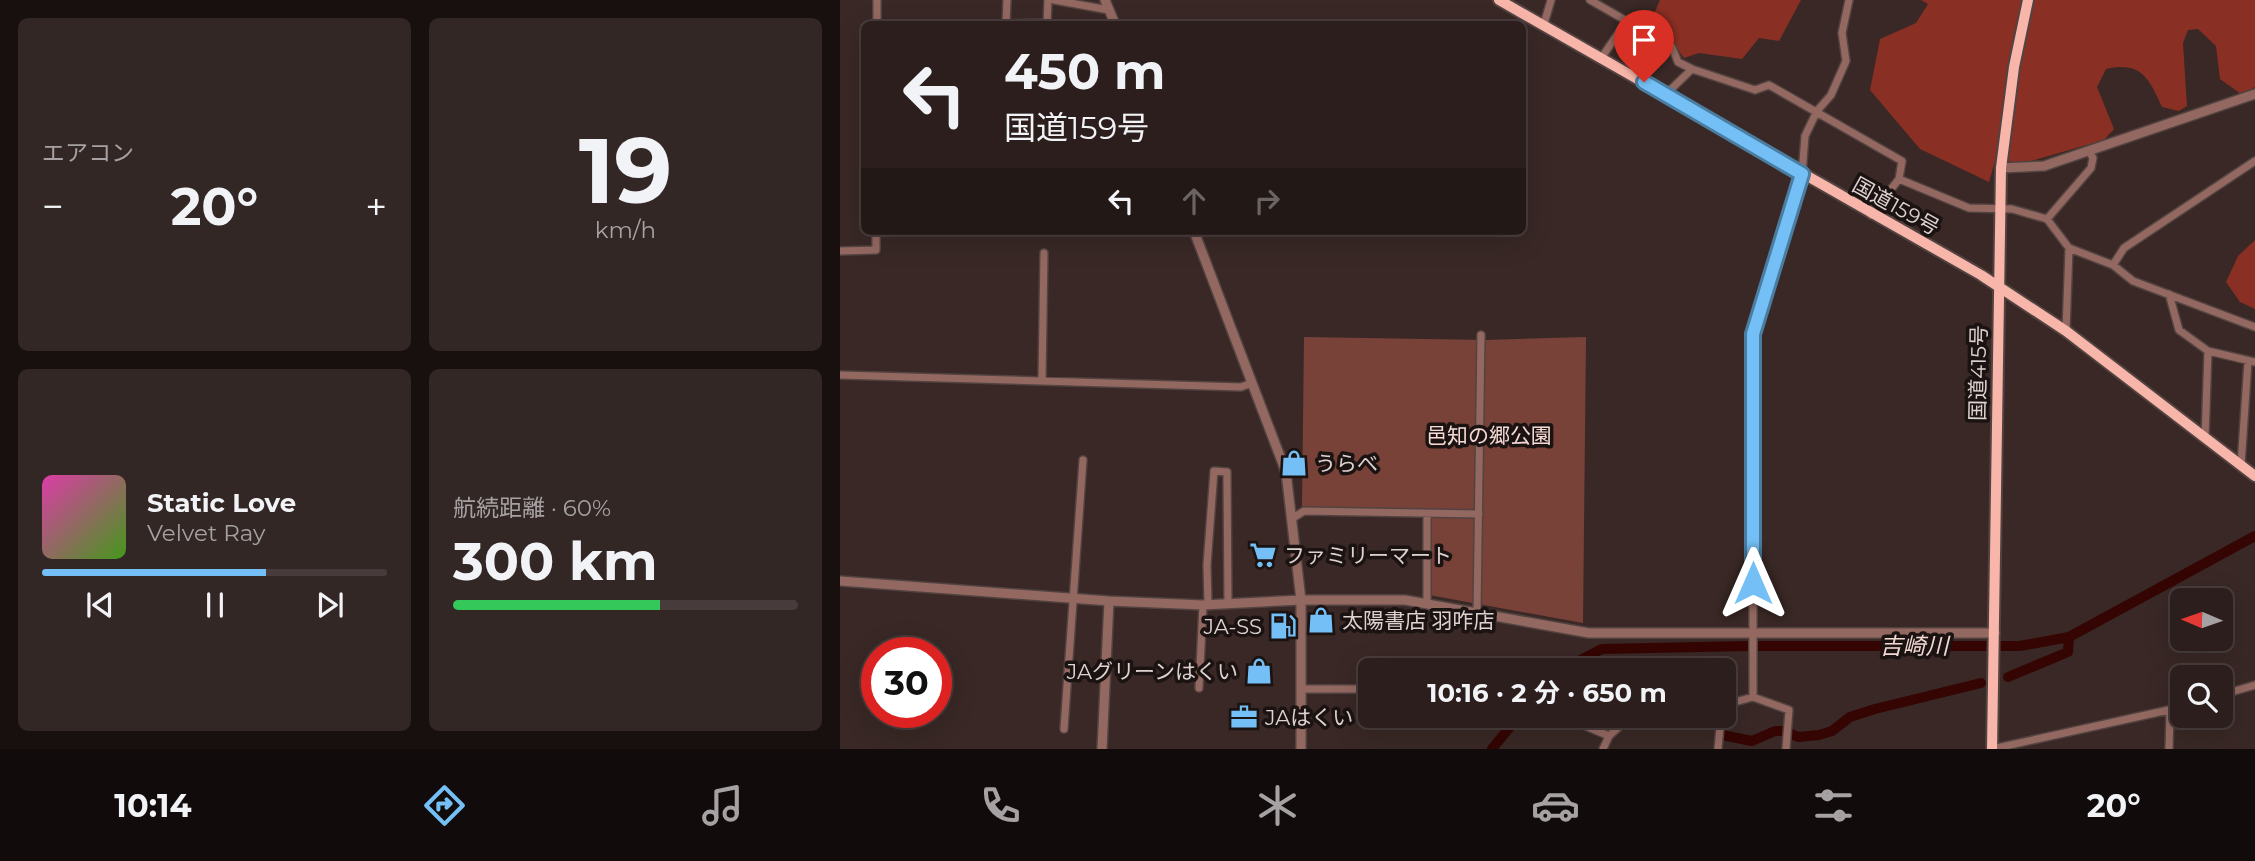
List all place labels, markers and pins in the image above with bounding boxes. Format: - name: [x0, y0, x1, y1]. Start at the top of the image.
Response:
- pin: [1614, 10, 1674, 82]
- shop icon: うらべ: [1279, 448, 1309, 478]
- place label: うらべ: [1315, 451, 1378, 476]
- supermarket icon: ファミリーマート: [1248, 540, 1278, 570]
- place label: ファミリーマート: [1284, 543, 1452, 568]
- shop icon: 太陽書店 羽咋店: [1306, 605, 1336, 635]
- place label: 太陽書店 羽咋店: [1342, 608, 1495, 633]
- fuel station icon: JA-SS: [1268, 611, 1298, 641]
- place label: JA-SS: [1203, 614, 1262, 639]
- shop icon: JAグリーンはくい: [1244, 656, 1274, 686]
- place label: JAグリーンはくい: [1066, 659, 1238, 684]
- office icon: JAはくい: [1229, 702, 1259, 732]
- place label: JAはくい: [1264, 705, 1353, 730]

